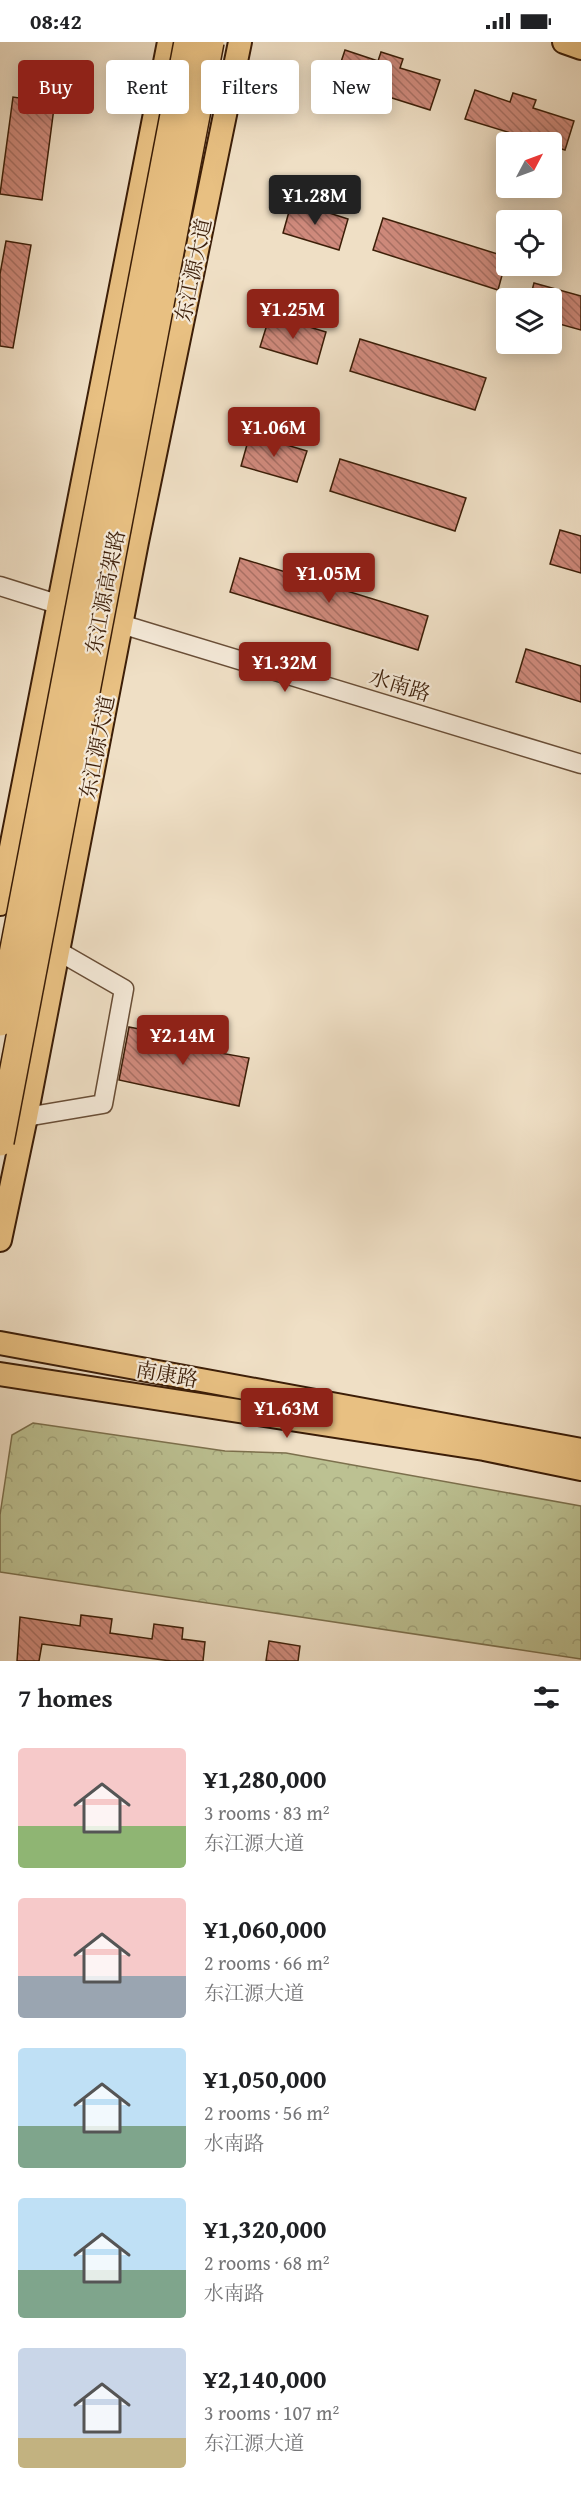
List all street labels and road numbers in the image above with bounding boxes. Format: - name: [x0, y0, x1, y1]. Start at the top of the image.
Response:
- street label: 东江源大道: [167, 215, 219, 325]
- street label: 东江源高架路: [78, 527, 132, 657]
- street label: 水南路: [365, 661, 435, 709]
- street label: 东江源大道: [72, 693, 122, 801]
- street label: 南康路: [133, 1353, 201, 1395]

